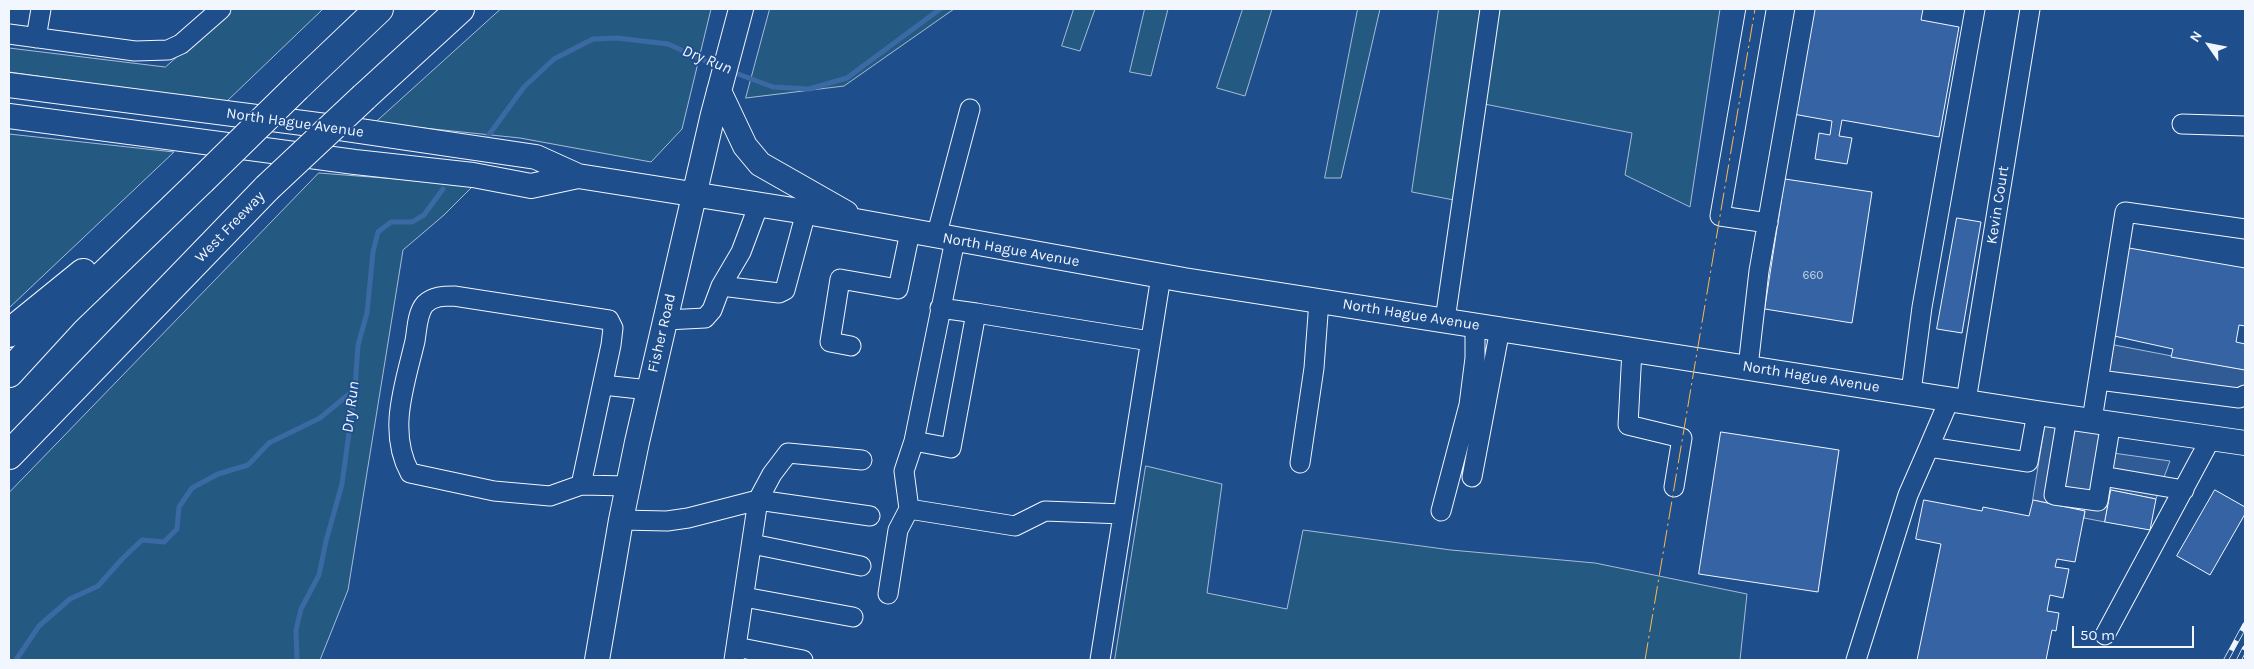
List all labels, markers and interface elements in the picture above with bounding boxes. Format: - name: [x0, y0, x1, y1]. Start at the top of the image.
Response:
- north arrow: [2184, 20, 2234, 70]
- text: N: [2186, 28, 2206, 45]
- water label: Dry Run: [679, 41, 735, 79]
- street label: North Hague Avenue: [225, 104, 365, 142]
- street label: Kevin Court: [1983, 165, 2013, 245]
- street label: West Freeway: [191, 187, 269, 267]
- street label: North Hague Avenue: [941, 229, 1081, 271]
- house number: 660: [1803, 269, 1823, 283]
- street label: Fisher Road: [644, 292, 680, 374]
- street label: North Hague Avenue: [1341, 295, 1481, 335]
- street label: North Hague Avenue: [1741, 357, 1881, 397]
- water label: Dry Run: [338, 380, 364, 434]
- scale bar: [2074, 616, 2196, 648]
- text: 50 m: [2080, 626, 2115, 644]

